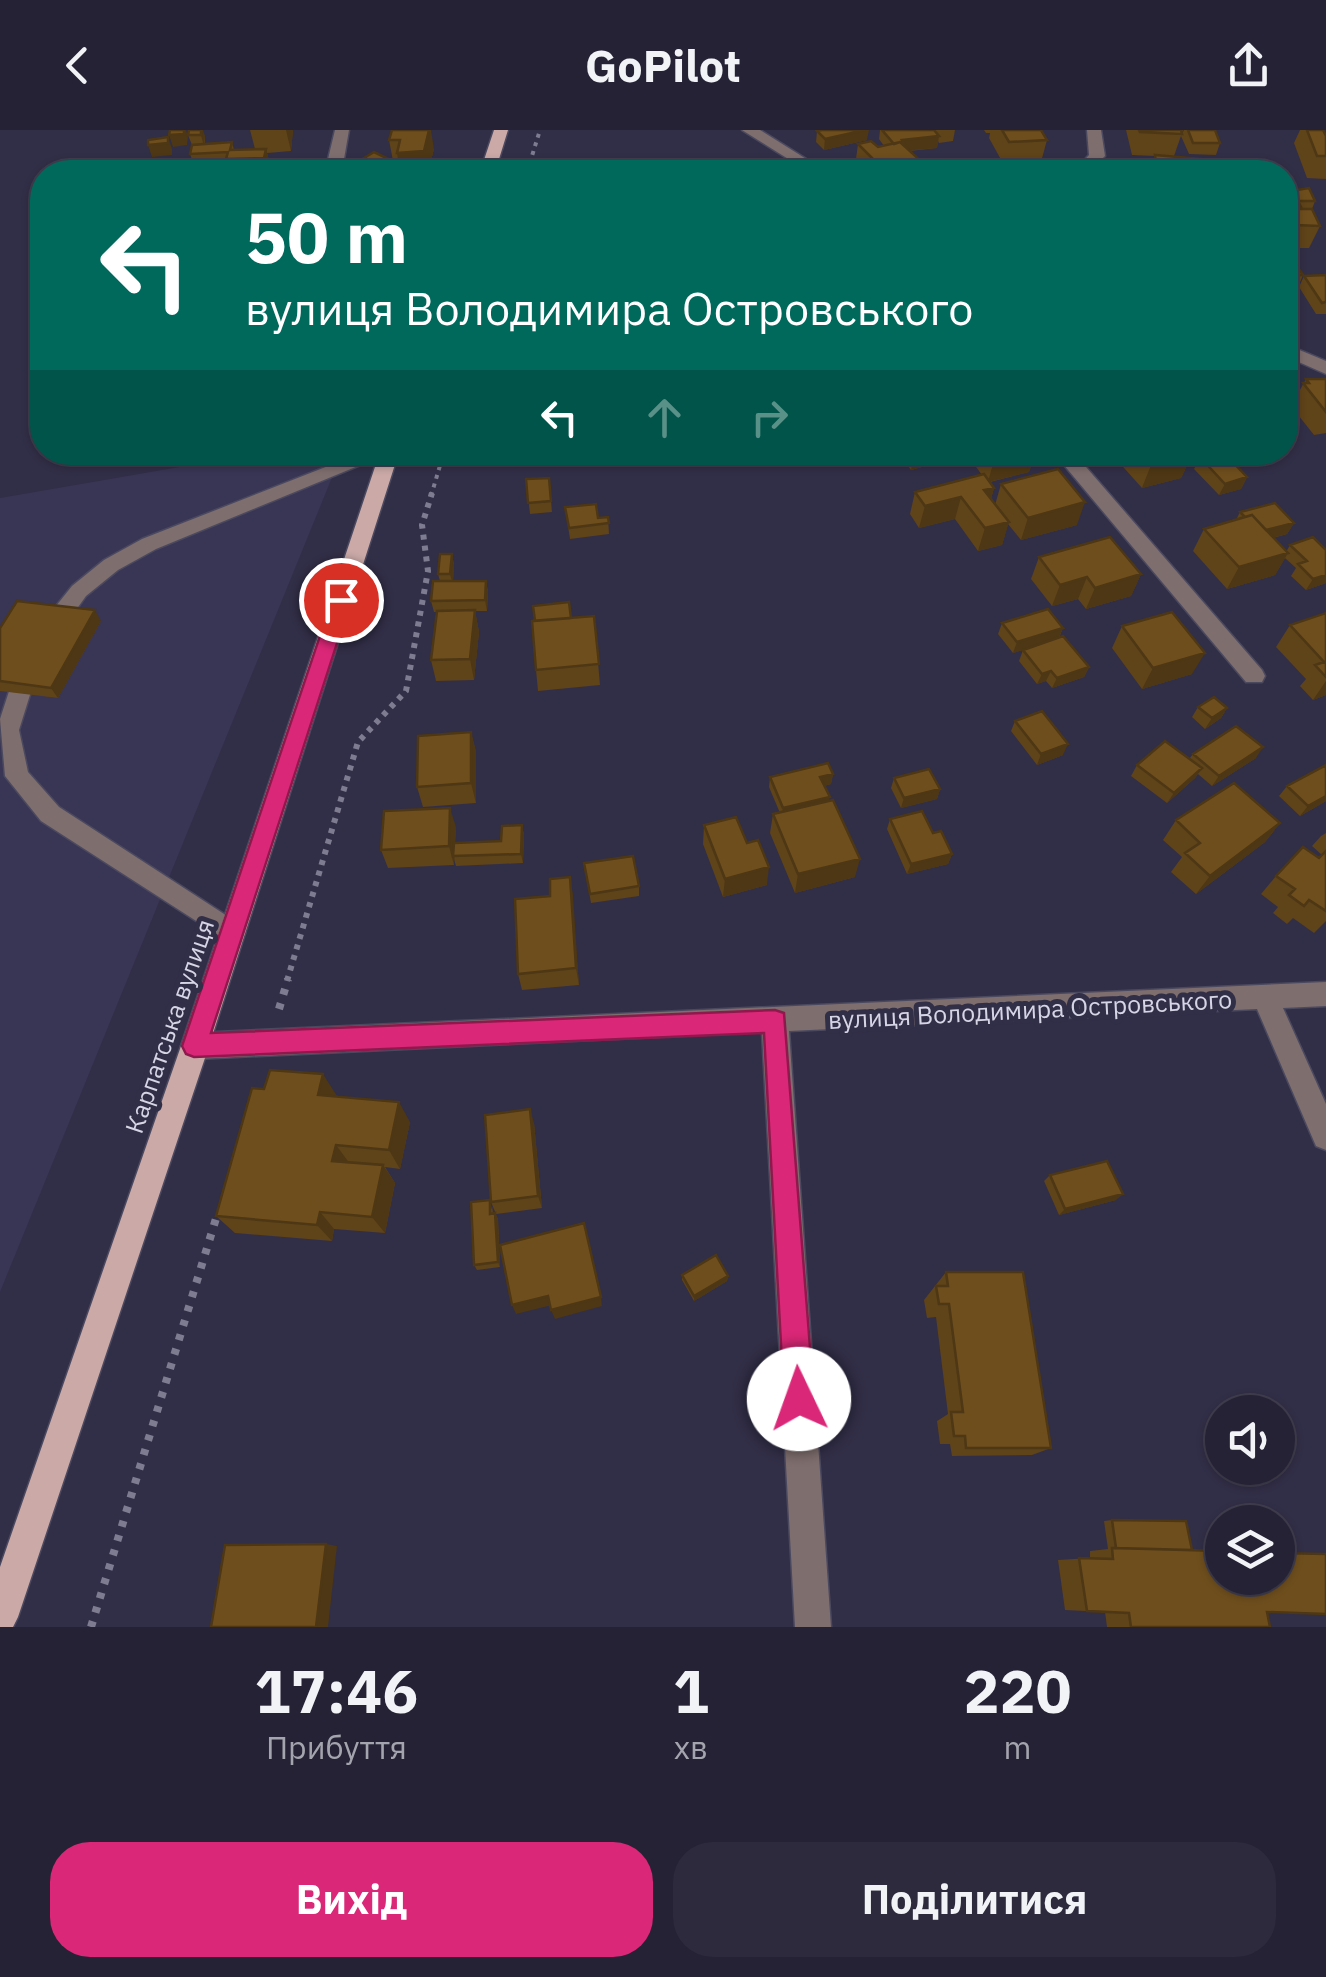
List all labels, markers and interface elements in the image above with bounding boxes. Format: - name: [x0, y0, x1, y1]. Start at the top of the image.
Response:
- text: GoPilot: [585, 36, 741, 94]
- icon: back: [50, 38, 105, 93]
- icon: share: [1221, 38, 1276, 93]
- text: 50 m: [245, 191, 408, 282]
- icon: left: [80, 200, 210, 330]
- text: вулиця Володимира Островського: [245, 279, 973, 337]
- icon: left: [532, 390, 587, 445]
- icon: ahead: [637, 390, 692, 445]
- icon: right: [742, 390, 797, 445]
- pin: [299, 558, 384, 643]
- icon: arrive: [314, 573, 369, 628]
- street label: Карпатська вулиця: [117, 915, 221, 1137]
- street label: вулиця Володимира Островського: [827, 982, 1233, 1036]
- position arrow: [747, 1347, 851, 1451]
- map controls: [1205, 1395, 1295, 1595]
- button: sound: [1205, 1395, 1295, 1485]
- button: layers: [1205, 1505, 1295, 1595]
- text: 17:46: [255, 1651, 418, 1730]
- text: 1: [673, 1651, 709, 1730]
- text: 220: [963, 1651, 1071, 1730]
- text: Прибуття: [266, 1726, 407, 1768]
- text: хв: [674, 1726, 708, 1768]
- text: m: [1003, 1726, 1031, 1768]
- button: Вихід: [50, 1842, 653, 1957]
- button: Поділитися: [673, 1842, 1276, 1957]

